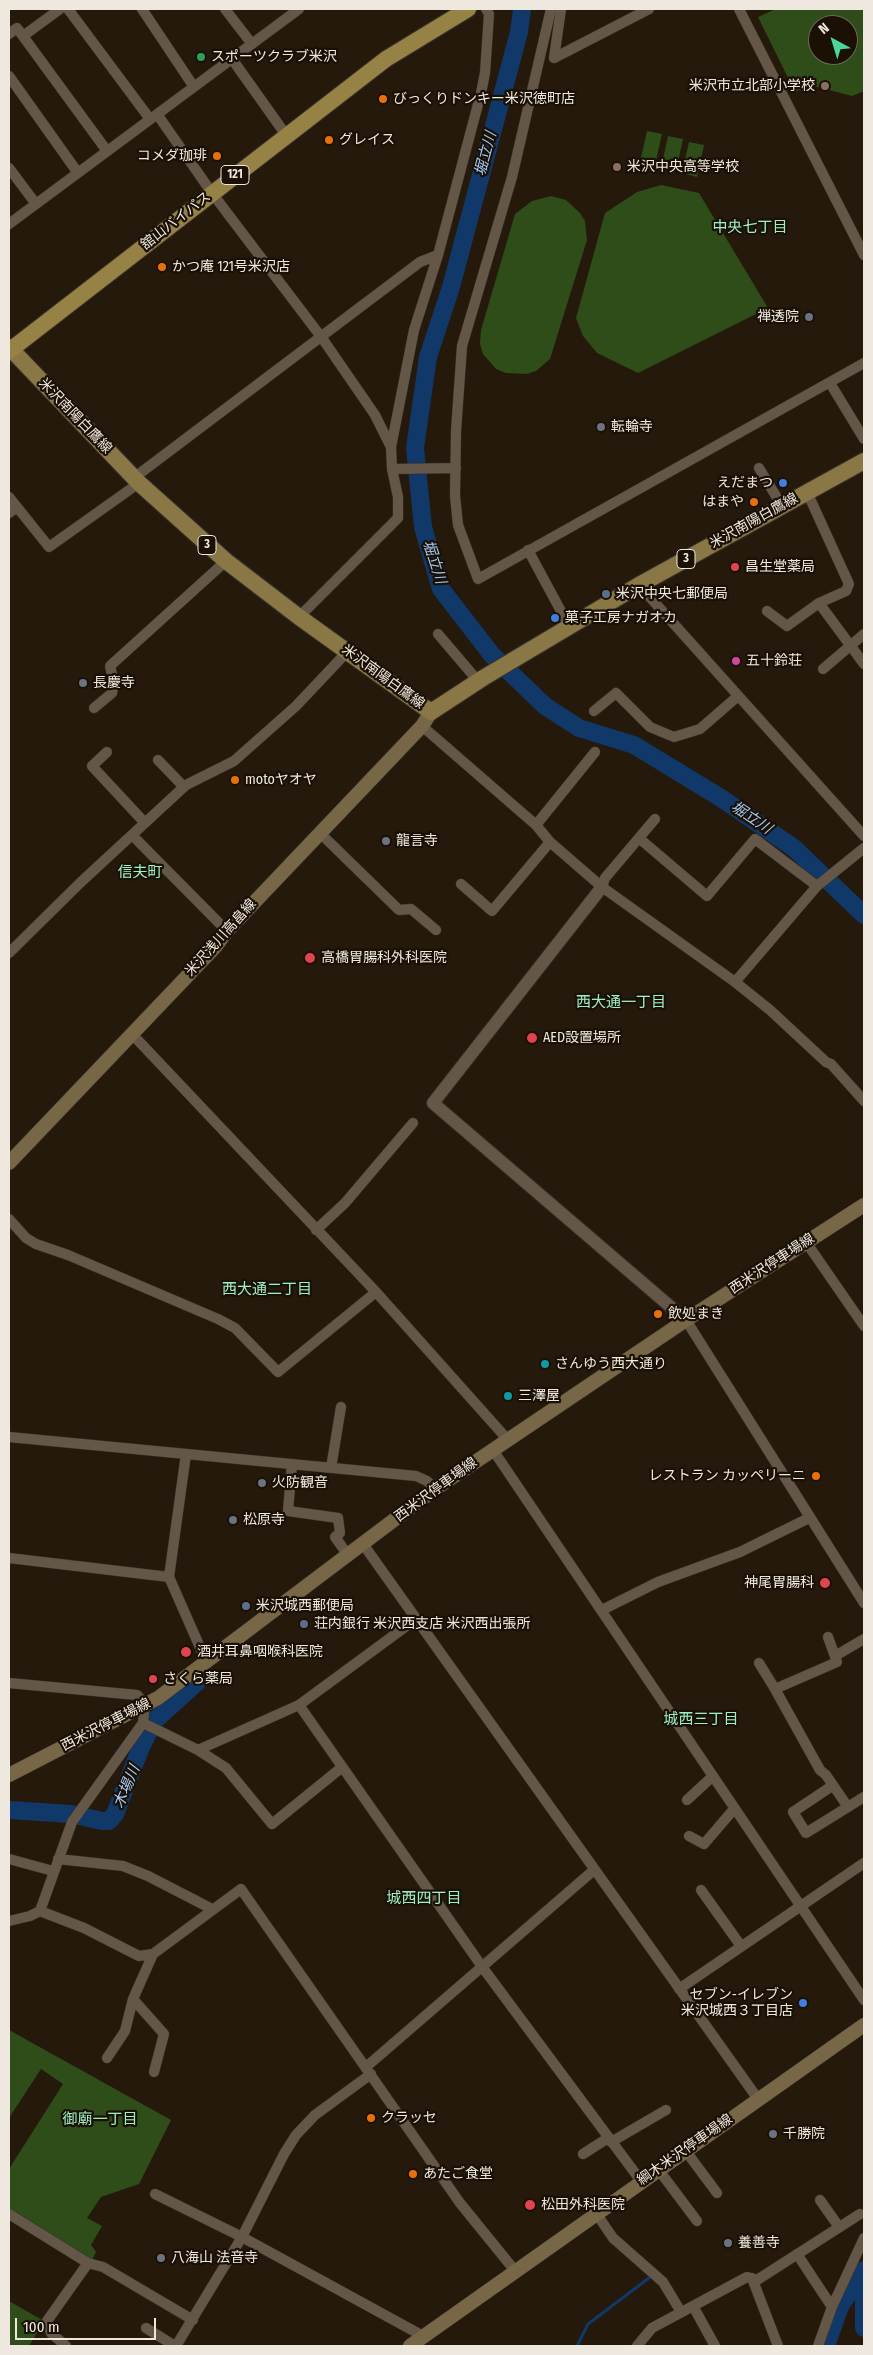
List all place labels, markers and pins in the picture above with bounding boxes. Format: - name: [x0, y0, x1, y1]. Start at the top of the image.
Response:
- place label: スポーツクラブ米沢: [211, 49, 337, 65]
- marker: スポーツクラブ米沢: [195, 51, 207, 63]
- place label: 米沢市立北部小学校: [689, 78, 815, 94]
- marker: 米沢市立北部小学校: [819, 80, 831, 92]
- place label: びっくりドンキー米沢徳町店: [393, 91, 575, 107]
- marker: びっくりドンキー米沢徳町店: [377, 93, 389, 105]
- place label: グレイス: [339, 132, 395, 148]
- marker: グレイス: [323, 134, 335, 146]
- place label: コメダ珈琲: [137, 148, 207, 164]
- marker: コメダ珈琲: [211, 150, 223, 162]
- place label: 米沢中央高等学校: [627, 159, 739, 175]
- marker: 米沢中央高等学校: [611, 161, 623, 173]
- place label: かつ庵 121号米沢店: [172, 259, 290, 275]
- marker: かつ庵 121号米沢店: [156, 261, 168, 273]
- place label: 禅透院: [757, 309, 799, 325]
- marker: 禅透院: [803, 311, 815, 323]
- place label: 転輪寺: [611, 419, 653, 435]
- marker: 転輪寺: [595, 421, 607, 433]
- place label: えだまつ: [717, 475, 773, 491]
- marker: えだまつ: [777, 477, 789, 489]
- place label: はまや: [702, 494, 744, 510]
- marker: はまや: [748, 496, 760, 508]
- place label: 昌生堂薬局: [745, 559, 815, 575]
- marker: 昌生堂薬局: [729, 561, 741, 573]
- place label: 米沢中央七郵便局: [616, 586, 728, 602]
- marker: 米沢中央七郵便局: [600, 588, 612, 600]
- place label: 菓子工房ナガオカ: [565, 610, 677, 626]
- marker: 菓子工房ナガオカ: [549, 612, 561, 624]
- place label: 五十鈴荘: [746, 653, 802, 669]
- marker: 五十鈴荘: [730, 655, 742, 667]
- place label: 長慶寺: [93, 675, 135, 691]
- marker: 長慶寺: [77, 677, 89, 689]
- place label: motoヤオヤ: [245, 772, 317, 788]
- marker: motoヤオヤ: [229, 774, 241, 786]
- place label: 龍言寺: [396, 833, 438, 849]
- marker: 龍言寺: [380, 835, 392, 847]
- place label: 高橋胃腸科外科医院: [321, 950, 447, 966]
- marker: 高橋胃腸科外科医院: [303, 951, 317, 965]
- place label: AED設置場所: [543, 1030, 621, 1046]
- marker: AED設置場所: [525, 1031, 539, 1045]
- place label: 飲処まき: [668, 1306, 724, 1322]
- marker: 飲処まき: [652, 1308, 664, 1320]
- place label: さんゆう西大通り: [555, 1356, 667, 1372]
- marker: さんゆう西大通り: [539, 1358, 551, 1370]
- place label: 三澤屋: [518, 1388, 560, 1404]
- marker: 三澤屋: [502, 1390, 514, 1402]
- place label: レストラン カッペリーニ: [649, 1468, 806, 1484]
- marker: レストラン カッペリーニ: [810, 1470, 822, 1482]
- place label: 火防観音: [272, 1475, 328, 1491]
- marker: 火防観音: [256, 1477, 268, 1489]
- place label: 松原寺: [243, 1512, 285, 1528]
- marker: 松原寺: [227, 1514, 239, 1526]
- place label: 神尾胃腸科: [744, 1575, 814, 1591]
- marker: 神尾胃腸科: [818, 1576, 832, 1590]
- place label: 米沢城西郵便局: [256, 1598, 354, 1614]
- marker: 米沢城西郵便局: [240, 1600, 252, 1612]
- place label: 荘内銀行 米沢西支店 米沢西出張所: [314, 1616, 531, 1632]
- marker: 荘内銀行 米沢西支店 米沢西出張所: [298, 1618, 310, 1630]
- place label: 酒井耳鼻咽喉科医院: [197, 1644, 323, 1660]
- marker: 酒井耳鼻咽喉科医院: [179, 1645, 193, 1659]
- place label: さくら薬局: [163, 1671, 233, 1687]
- marker: さくら薬局: [147, 1673, 159, 1685]
- place label: セブン-イレブン 米沢城西３丁目店: [681, 1987, 793, 2020]
- marker: セブン-イレブン 米沢城西３丁目店: [797, 1997, 809, 2009]
- place label: クラッセ: [381, 2110, 437, 2126]
- marker: クラッセ: [365, 2112, 377, 2124]
- place label: 千勝院: [783, 2126, 825, 2142]
- marker: 千勝院: [767, 2128, 779, 2140]
- place label: あたご食堂: [423, 2166, 493, 2182]
- marker: あたご食堂: [407, 2168, 419, 2180]
- place label: 松田外科医院: [541, 2197, 625, 2213]
- marker: 松田外科医院: [523, 2198, 537, 2212]
- place label: 養善寺: [738, 2235, 780, 2251]
- marker: 養善寺: [722, 2237, 734, 2249]
- place label: 八海山 法音寺: [171, 2250, 258, 2266]
- marker: 八海山 法音寺: [155, 2252, 167, 2264]

